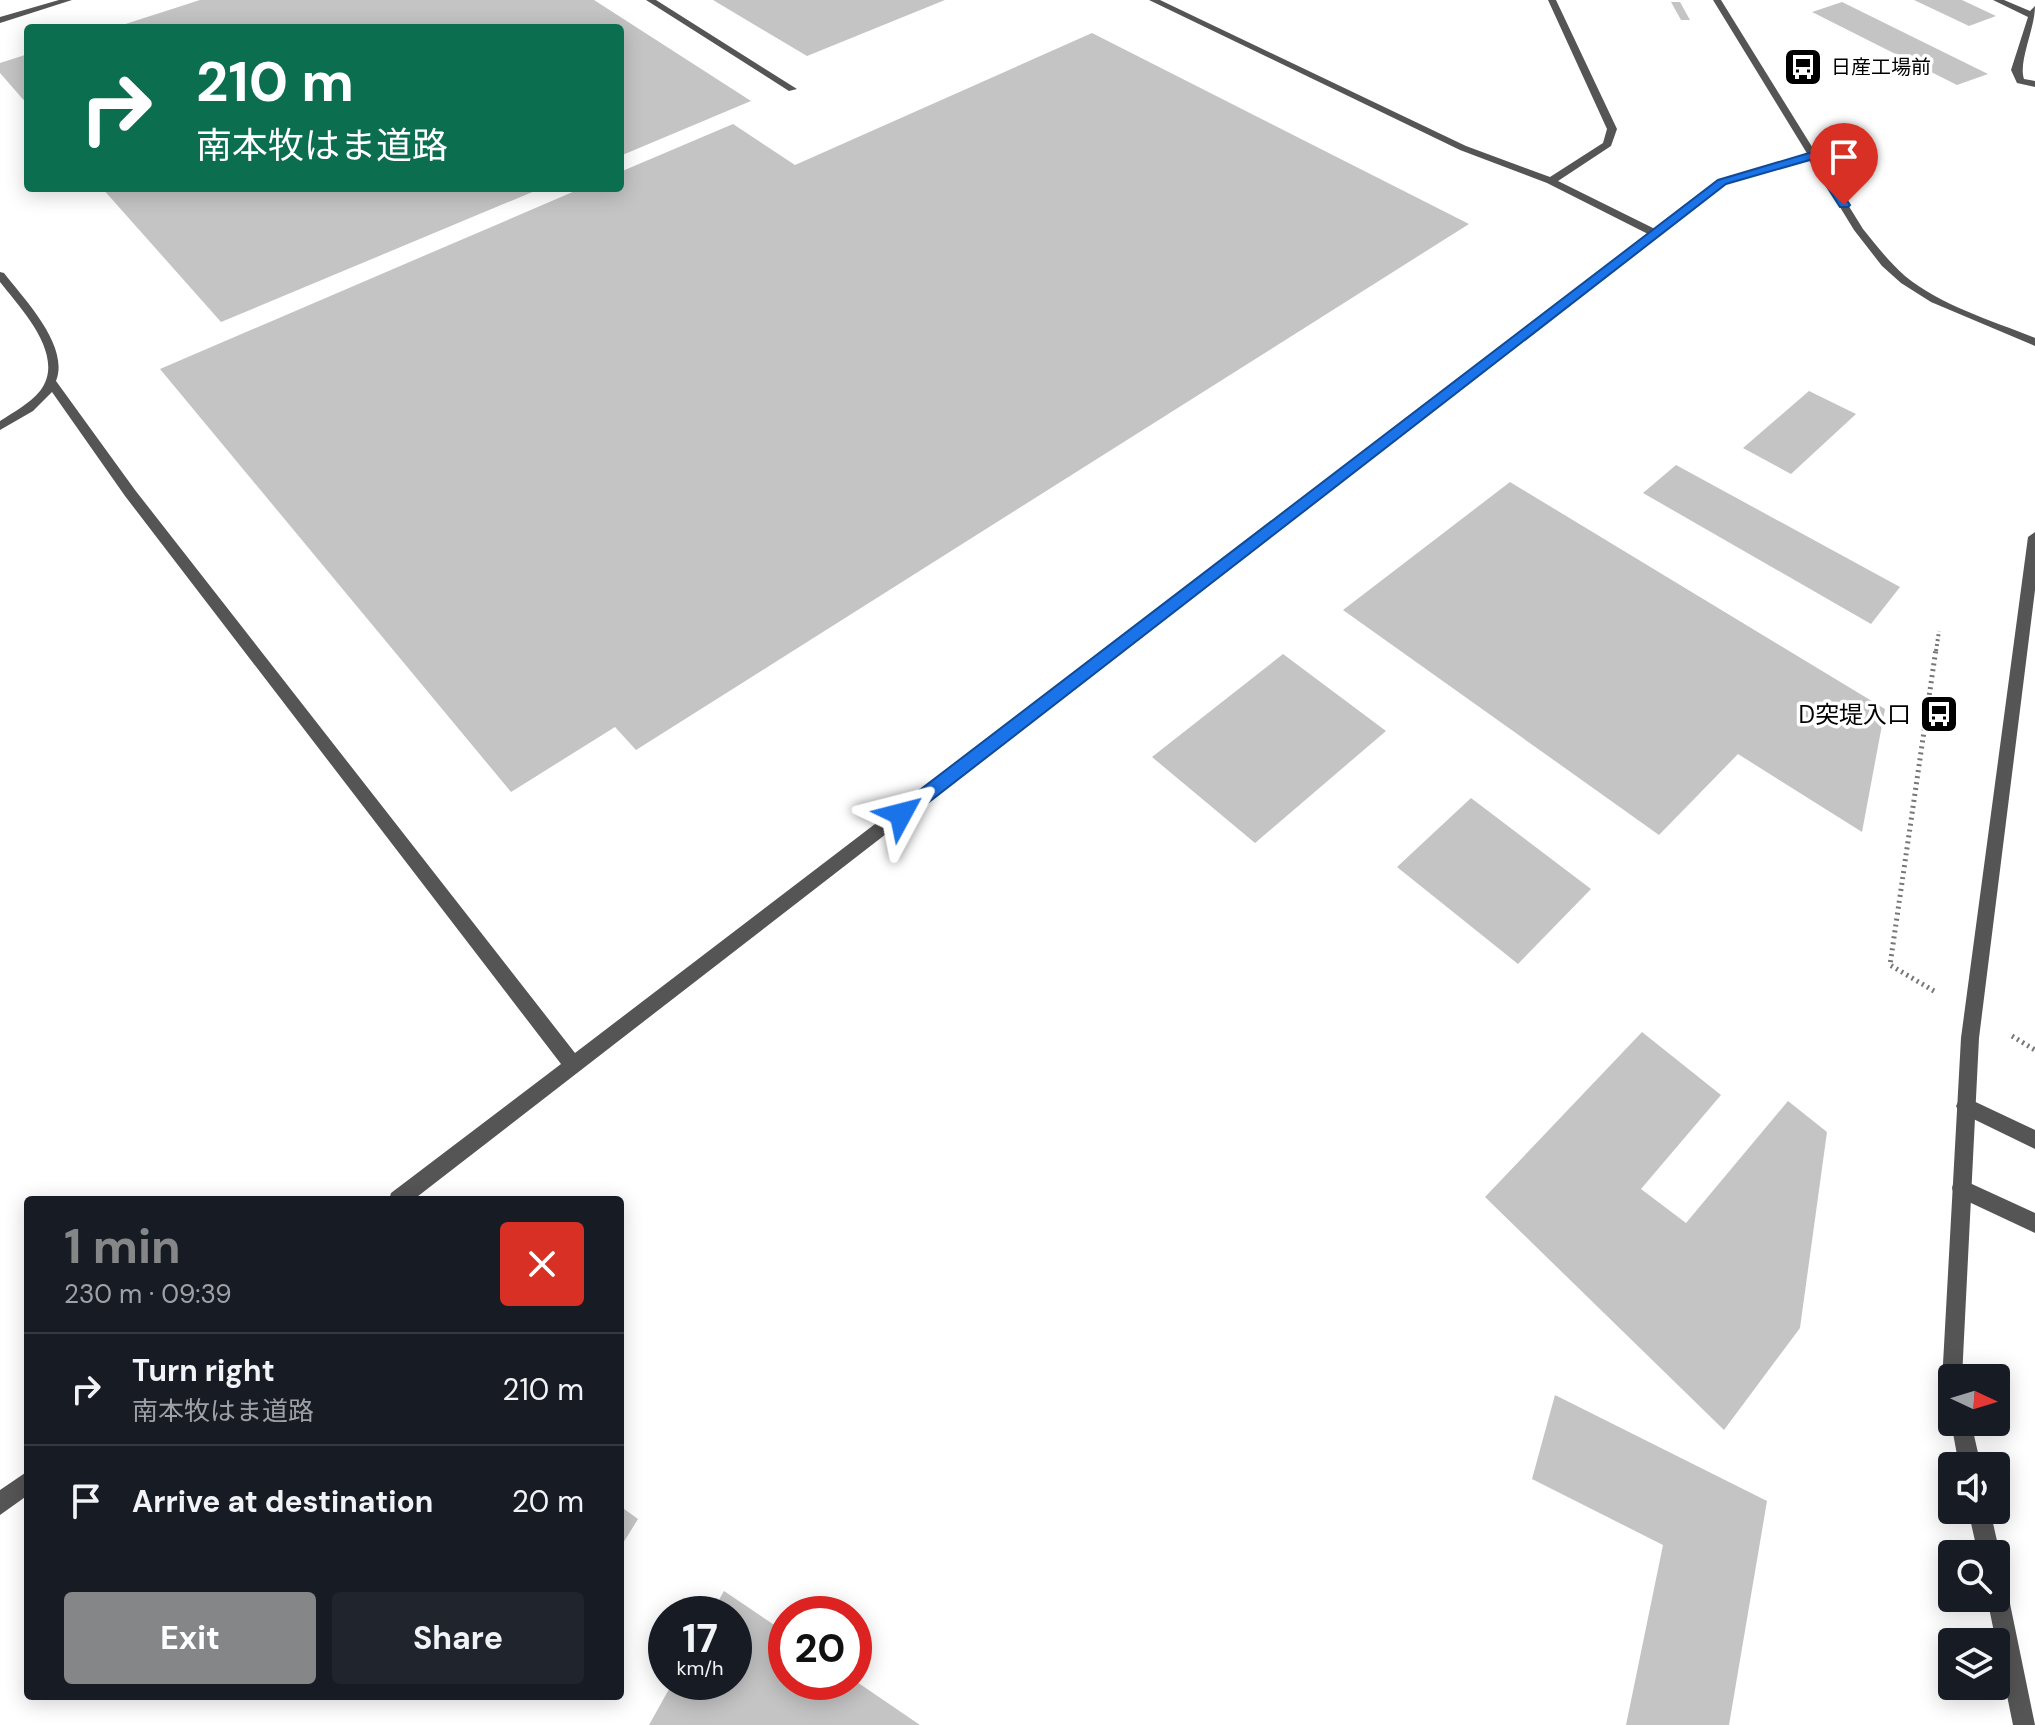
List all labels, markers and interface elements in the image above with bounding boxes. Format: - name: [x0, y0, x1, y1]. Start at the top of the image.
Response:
- text: 210 m: [196, 45, 354, 118]
- bus stop icon: 日産工場前: [1782, 46, 1824, 88]
- place label: 日産工場前: [1831, 54, 1931, 80]
- icon: right: [64, 56, 168, 160]
- text: 南本牧はま道路: [196, 122, 448, 169]
- pin: [1810, 123, 1878, 205]
- icon: arrive: [1822, 135, 1866, 179]
- bus stop icon: D突堤入口: [1918, 693, 1960, 735]
- place label: D突堤入口: [1798, 699, 1911, 730]
- position arrow: [859, 772, 943, 856]
- text: 1 min: [64, 1215, 181, 1278]
- button: close: [500, 1222, 584, 1306]
- text: 230 m · 09:39: [64, 1277, 232, 1311]
- text: Turn right: [132, 1351, 275, 1390]
- north arrow: [1938, 1364, 2010, 1436]
- map controls: [1938, 1364, 2010, 1700]
- icon: right: [64, 1367, 108, 1411]
- text: 210 m: [502, 1370, 584, 1409]
- text: 南本牧はま道路: [132, 1394, 314, 1428]
- button: sound: [1938, 1452, 2010, 1524]
- icon: arrive: [64, 1479, 108, 1523]
- text: Arrive at destination: [132, 1482, 433, 1521]
- text: 20 m: [512, 1482, 584, 1521]
- button: search: [1938, 1540, 2010, 1612]
- button: Exit: [64, 1592, 316, 1684]
- button: Share: [332, 1592, 584, 1684]
- speed limit sign: 20: [768, 1596, 872, 1700]
- text: 17: [682, 1612, 718, 1664]
- button: layers: [1938, 1628, 2010, 1700]
- text: km/h: [676, 1655, 724, 1681]

